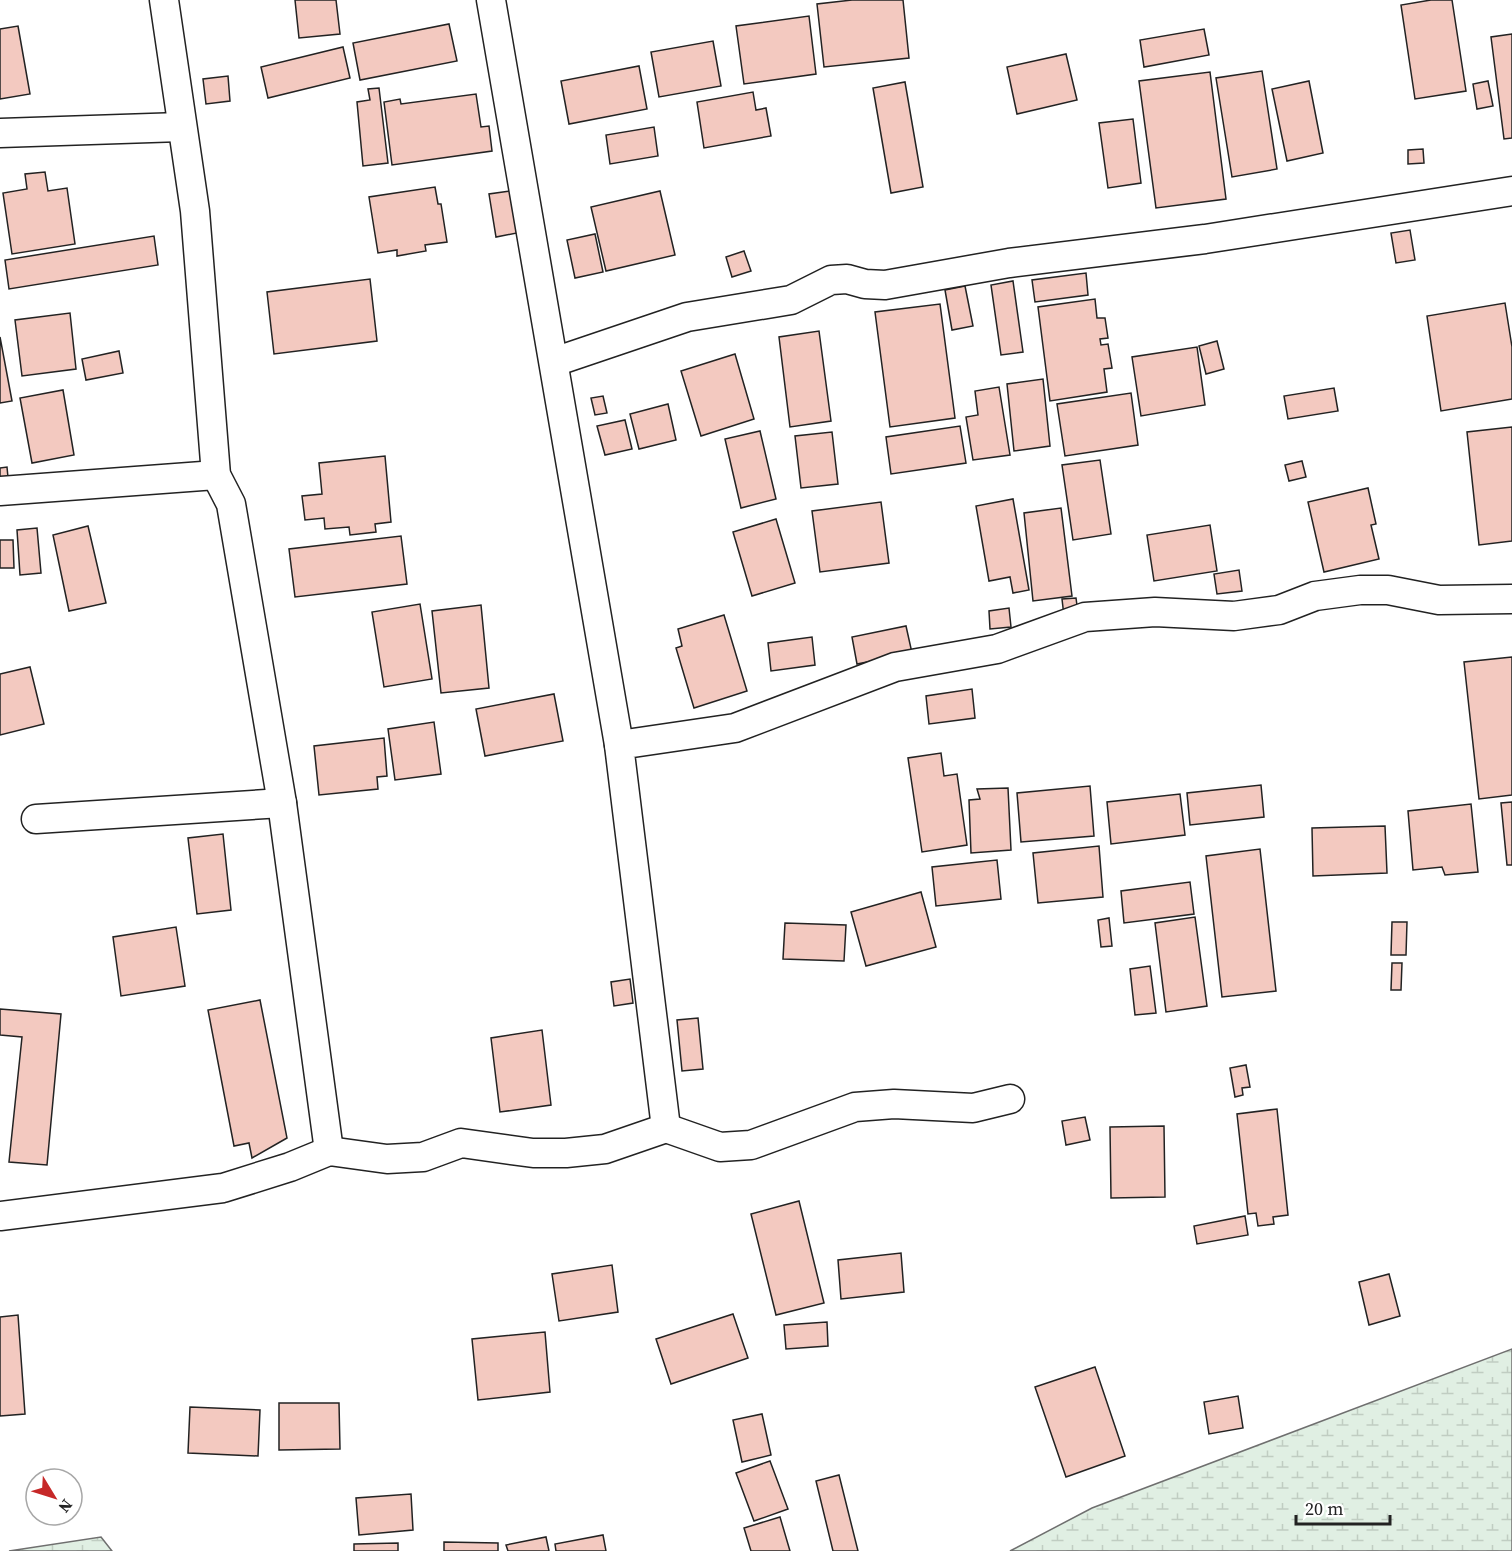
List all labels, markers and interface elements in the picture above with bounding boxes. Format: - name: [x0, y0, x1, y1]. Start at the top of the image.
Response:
- north arrow: [24, 1467, 84, 1527]
- scale bar: [1296, 1488, 1390, 1526]
- text: N: [53, 1495, 78, 1518]
- text: 20 m: [1305, 1496, 1343, 1521]

